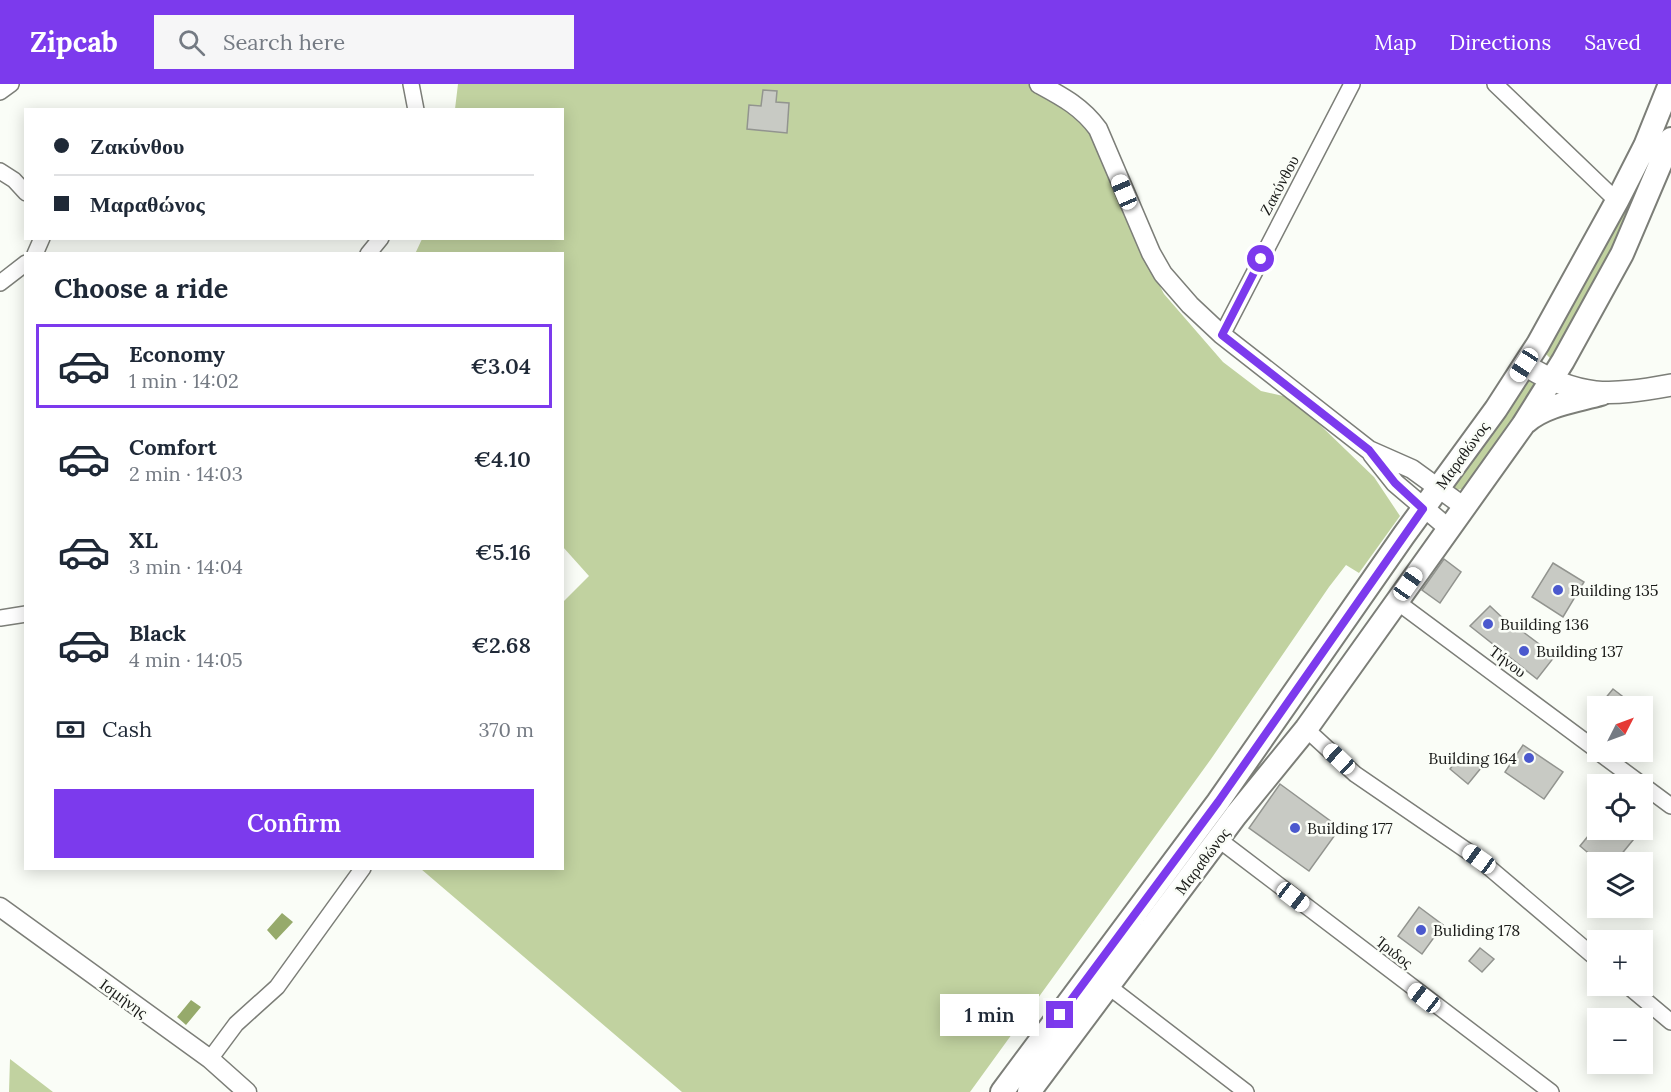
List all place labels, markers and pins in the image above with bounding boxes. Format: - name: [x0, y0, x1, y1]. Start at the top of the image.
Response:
- place label: Building 135: [1570, 580, 1659, 600]
- marker: Building 135: [1551, 583, 1565, 597]
- place label: Building 136: [1500, 614, 1589, 634]
- marker: Building 136: [1481, 617, 1495, 631]
- place label: Building 137: [1536, 641, 1623, 661]
- marker: Building 137: [1517, 644, 1531, 658]
- place label: Building 164: [1428, 748, 1517, 768]
- marker: Building 164: [1522, 751, 1536, 765]
- place label: Building 177: [1307, 818, 1393, 838]
- marker: Building 177: [1288, 821, 1302, 835]
- place label: Buliding 178: [1433, 920, 1520, 940]
- marker: Buliding 178: [1414, 923, 1428, 937]

